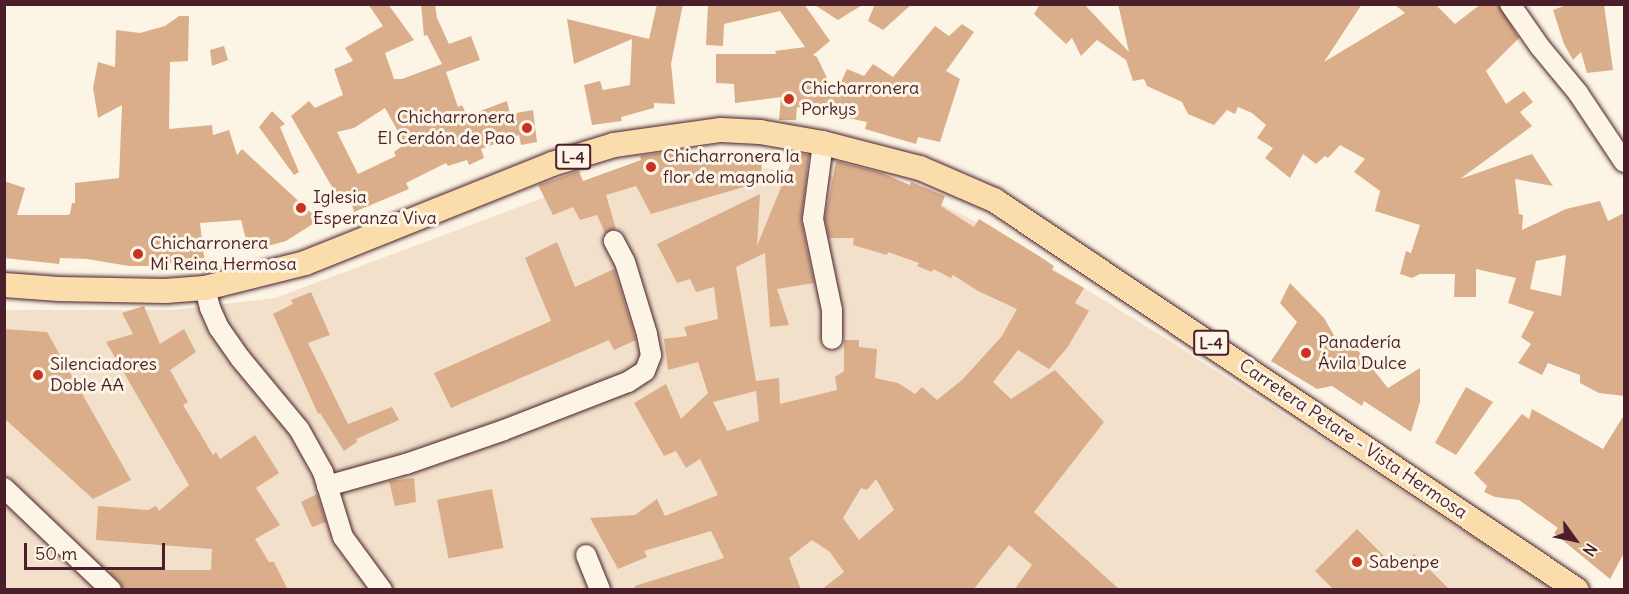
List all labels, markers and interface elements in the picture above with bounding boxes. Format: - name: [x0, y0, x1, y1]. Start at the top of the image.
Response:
- place label: Chicharronera Porkys: [801, 78, 919, 121]
- marker: Chicharronera Porkys: [782, 92, 796, 106]
- place label: Chicharronera El Cerdón de Pao: [377, 107, 515, 150]
- marker: Chicharronera El Cerdón de Pao: [520, 121, 534, 135]
- road number: L-4: [555, 144, 591, 170]
- place label: Chicharronera la flor de magnolia: [663, 146, 800, 188]
- marker: Chicharronera la flor de magnolia: [644, 160, 658, 174]
- place label: Iglesia Esperanza Viva: [313, 187, 437, 230]
- marker: Iglesia Esperanza Viva: [294, 201, 308, 215]
- place label: Chicharronera Mi Reina Hermosa: [150, 233, 297, 276]
- marker: Chicharronera Mi Reina Hermosa: [131, 247, 145, 261]
- road number: L-4: [1193, 330, 1229, 356]
- place label: Panadería Ávila Dulce: [1318, 332, 1407, 374]
- marker: Panadería Ávila Dulce: [1299, 346, 1313, 360]
- place label: Silenciadores Doble AA: [50, 354, 157, 397]
- street label: Carretera Petare - Vista Hermosa: [1235, 354, 1471, 524]
- marker: Silenciadores Doble AA: [31, 368, 45, 382]
- north arrow: [1545, 510, 1605, 570]
- scale bar: [27, 531, 168, 569]
- text: N: [1579, 540, 1601, 560]
- text: 50 m: [35, 542, 77, 565]
- place label: Sabenpe: [1369, 551, 1439, 573]
- marker: Sabenpe: [1350, 555, 1364, 569]

